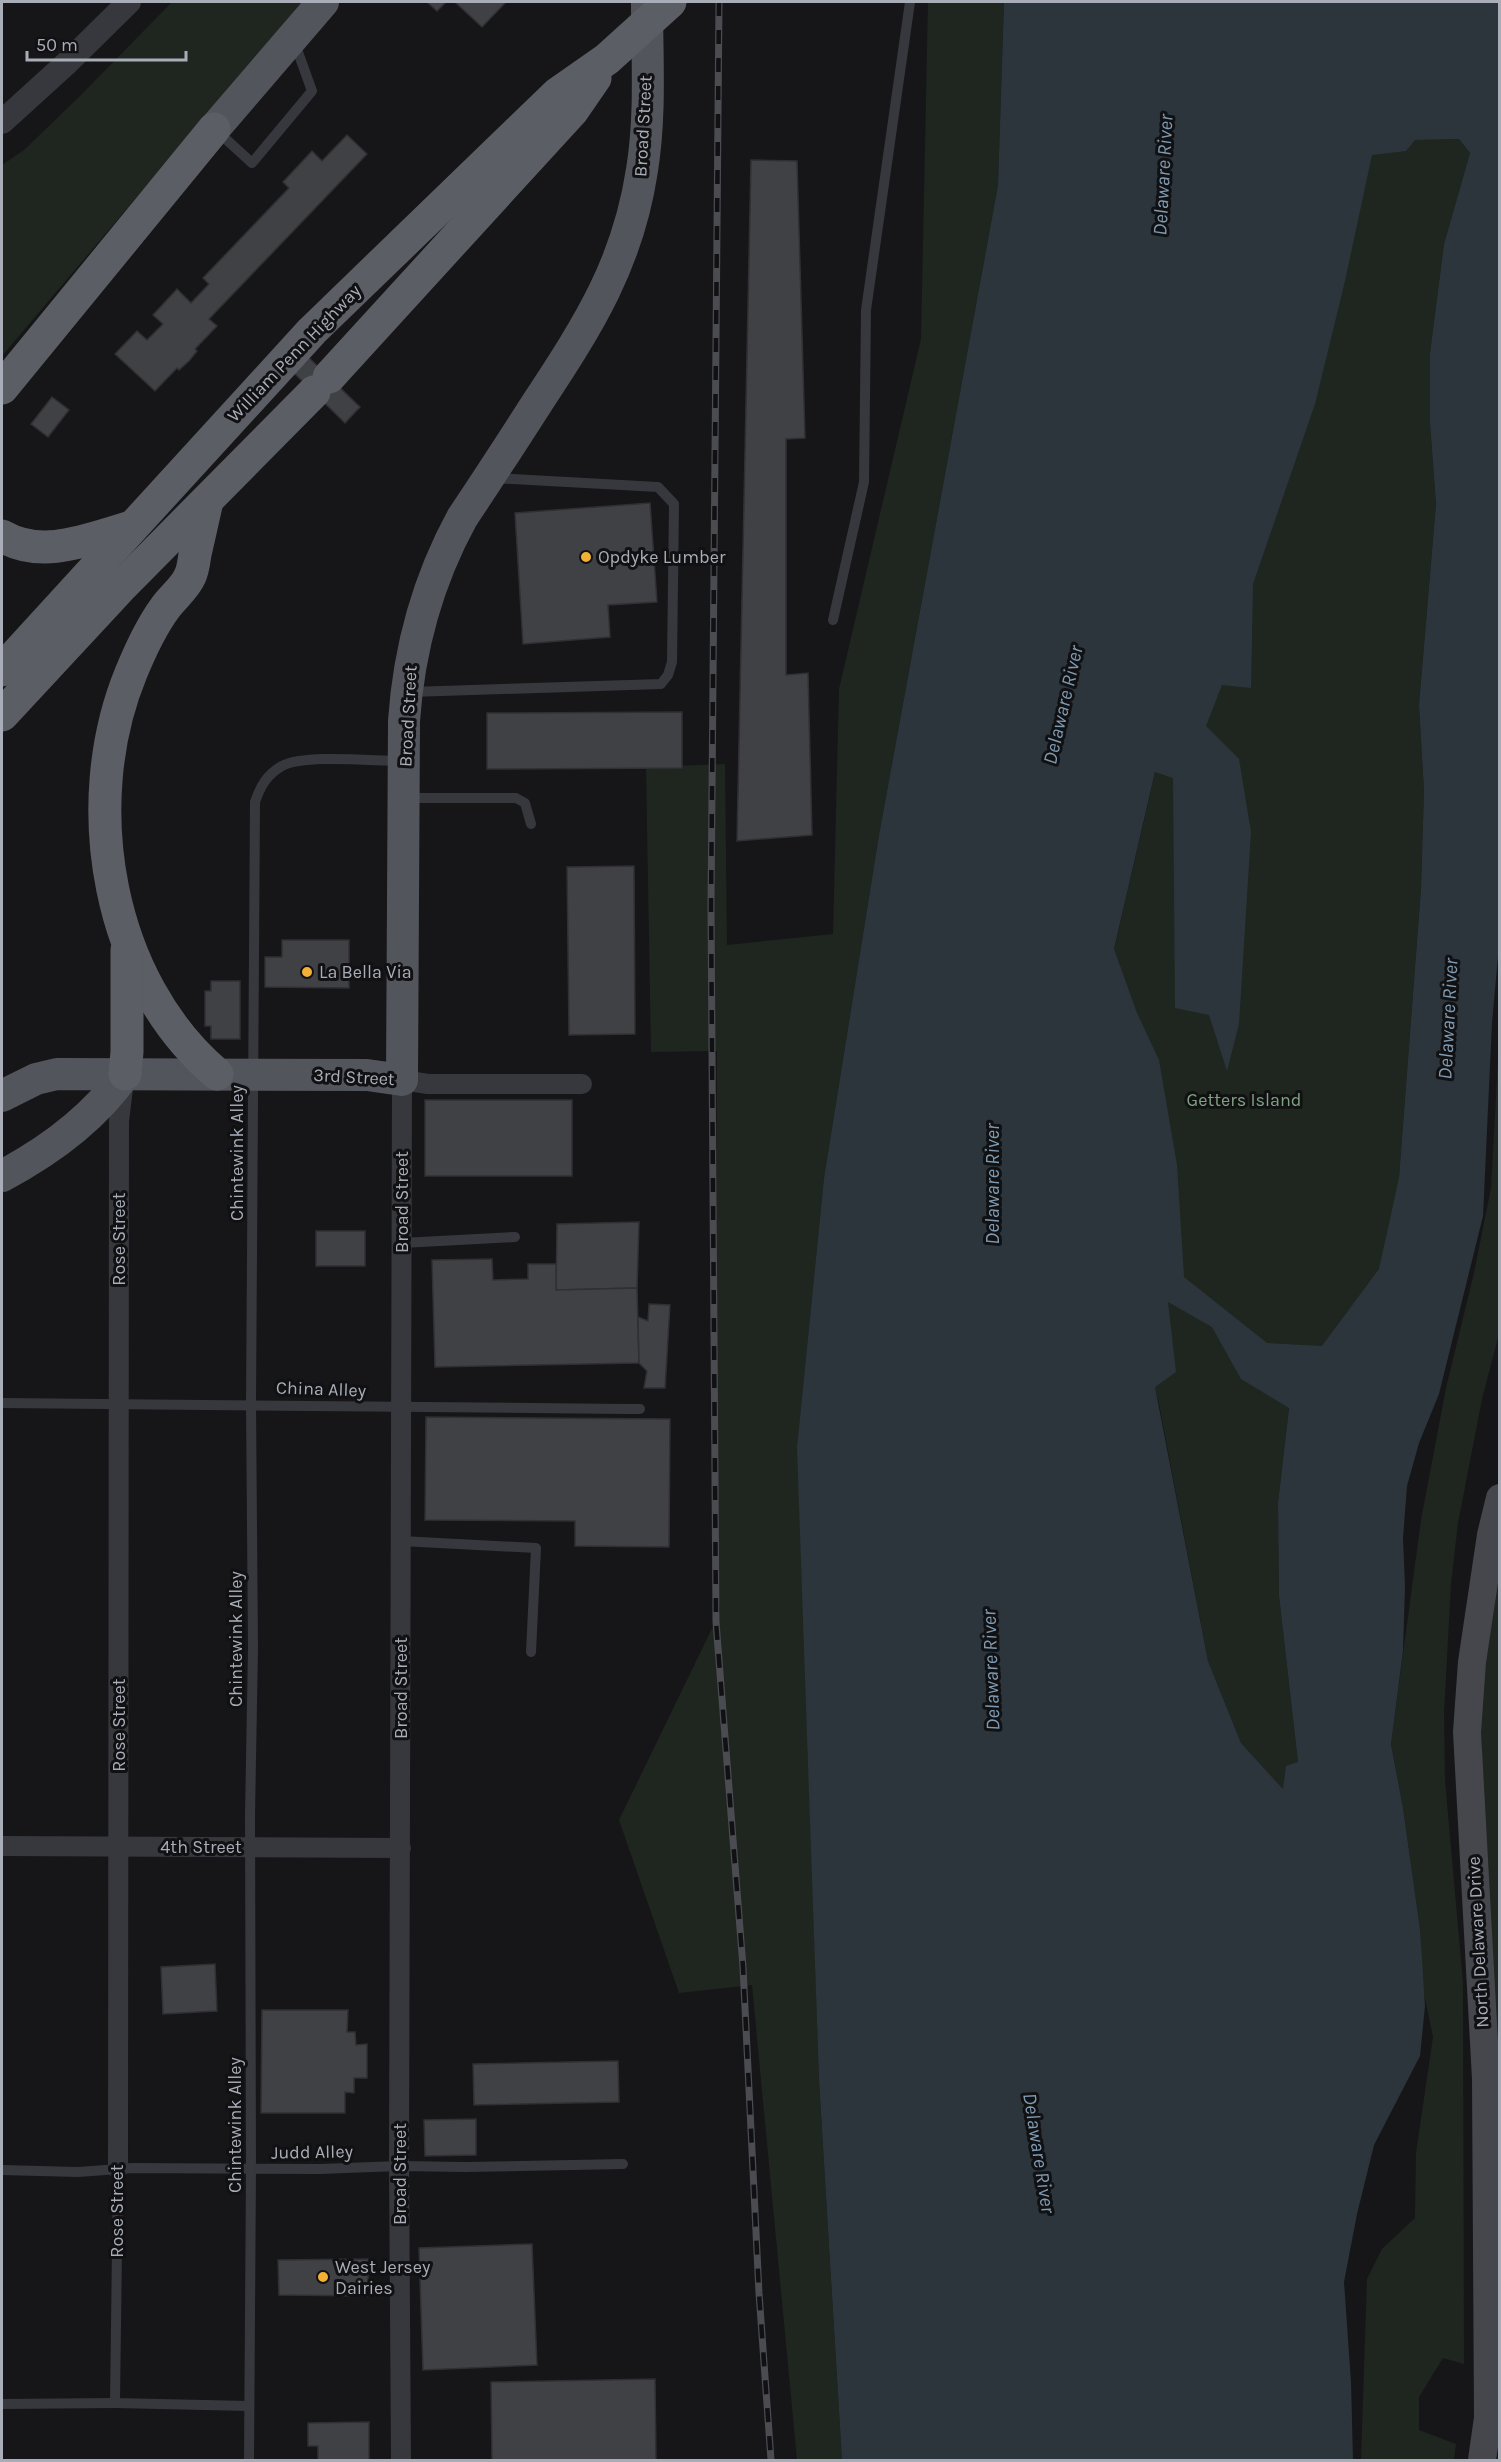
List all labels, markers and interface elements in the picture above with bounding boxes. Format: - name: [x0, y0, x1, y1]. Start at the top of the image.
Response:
- scale bar: [27, 24, 186, 62]
- text: 50 m: [36, 34, 78, 56]
- street label: Broad Street: [629, 74, 657, 177]
- water label: Delaware River: [1148, 113, 1178, 236]
- street label: William Penn Highway: [223, 279, 366, 426]
- place label: Opdyke Lumber: [598, 546, 726, 568]
- marker: Opdyke Lumber: [579, 550, 593, 564]
- water label: Delaware River: [1038, 642, 1088, 767]
- street label: Broad Street: [394, 664, 422, 767]
- water label: Delaware River: [1433, 957, 1463, 1080]
- place label: La Bella Via: [319, 961, 412, 983]
- marker: La Bella Via: [300, 965, 314, 979]
- street label: 3rd Street: [313, 1064, 395, 1090]
- street label: Chintewink Alley: [226, 1084, 248, 1221]
- park label: Getters Island: [1187, 1089, 1301, 1111]
- water label: Delaware River: [981, 1122, 1004, 1245]
- street label: Broad Street: [391, 1151, 413, 1253]
- street label: Rose Street: [108, 1192, 130, 1286]
- street label: China Alley: [275, 1376, 367, 1402]
- street label: Chintewink Alley: [225, 1570, 247, 1707]
- water label: Delaware River: [977, 1608, 1005, 1731]
- street label: Broad Street: [390, 1637, 412, 1739]
- street label: Rose Street: [108, 1678, 130, 1772]
- street label: 4th Street: [160, 1836, 242, 1858]
- street label: North Delaware Drive: [1463, 1856, 1493, 2028]
- street label: Chintewink Alley: [224, 2056, 246, 2193]
- water label: Delaware River: [1018, 2091, 1060, 2216]
- street label: Broad Street: [389, 2123, 411, 2225]
- street label: Judd Alley: [271, 2140, 354, 2164]
- street label: Rose Street: [106, 2164, 128, 2258]
- place label: West Jersey Dairies: [335, 2256, 431, 2299]
- marker: West Jersey Dairies: [316, 2270, 330, 2284]

